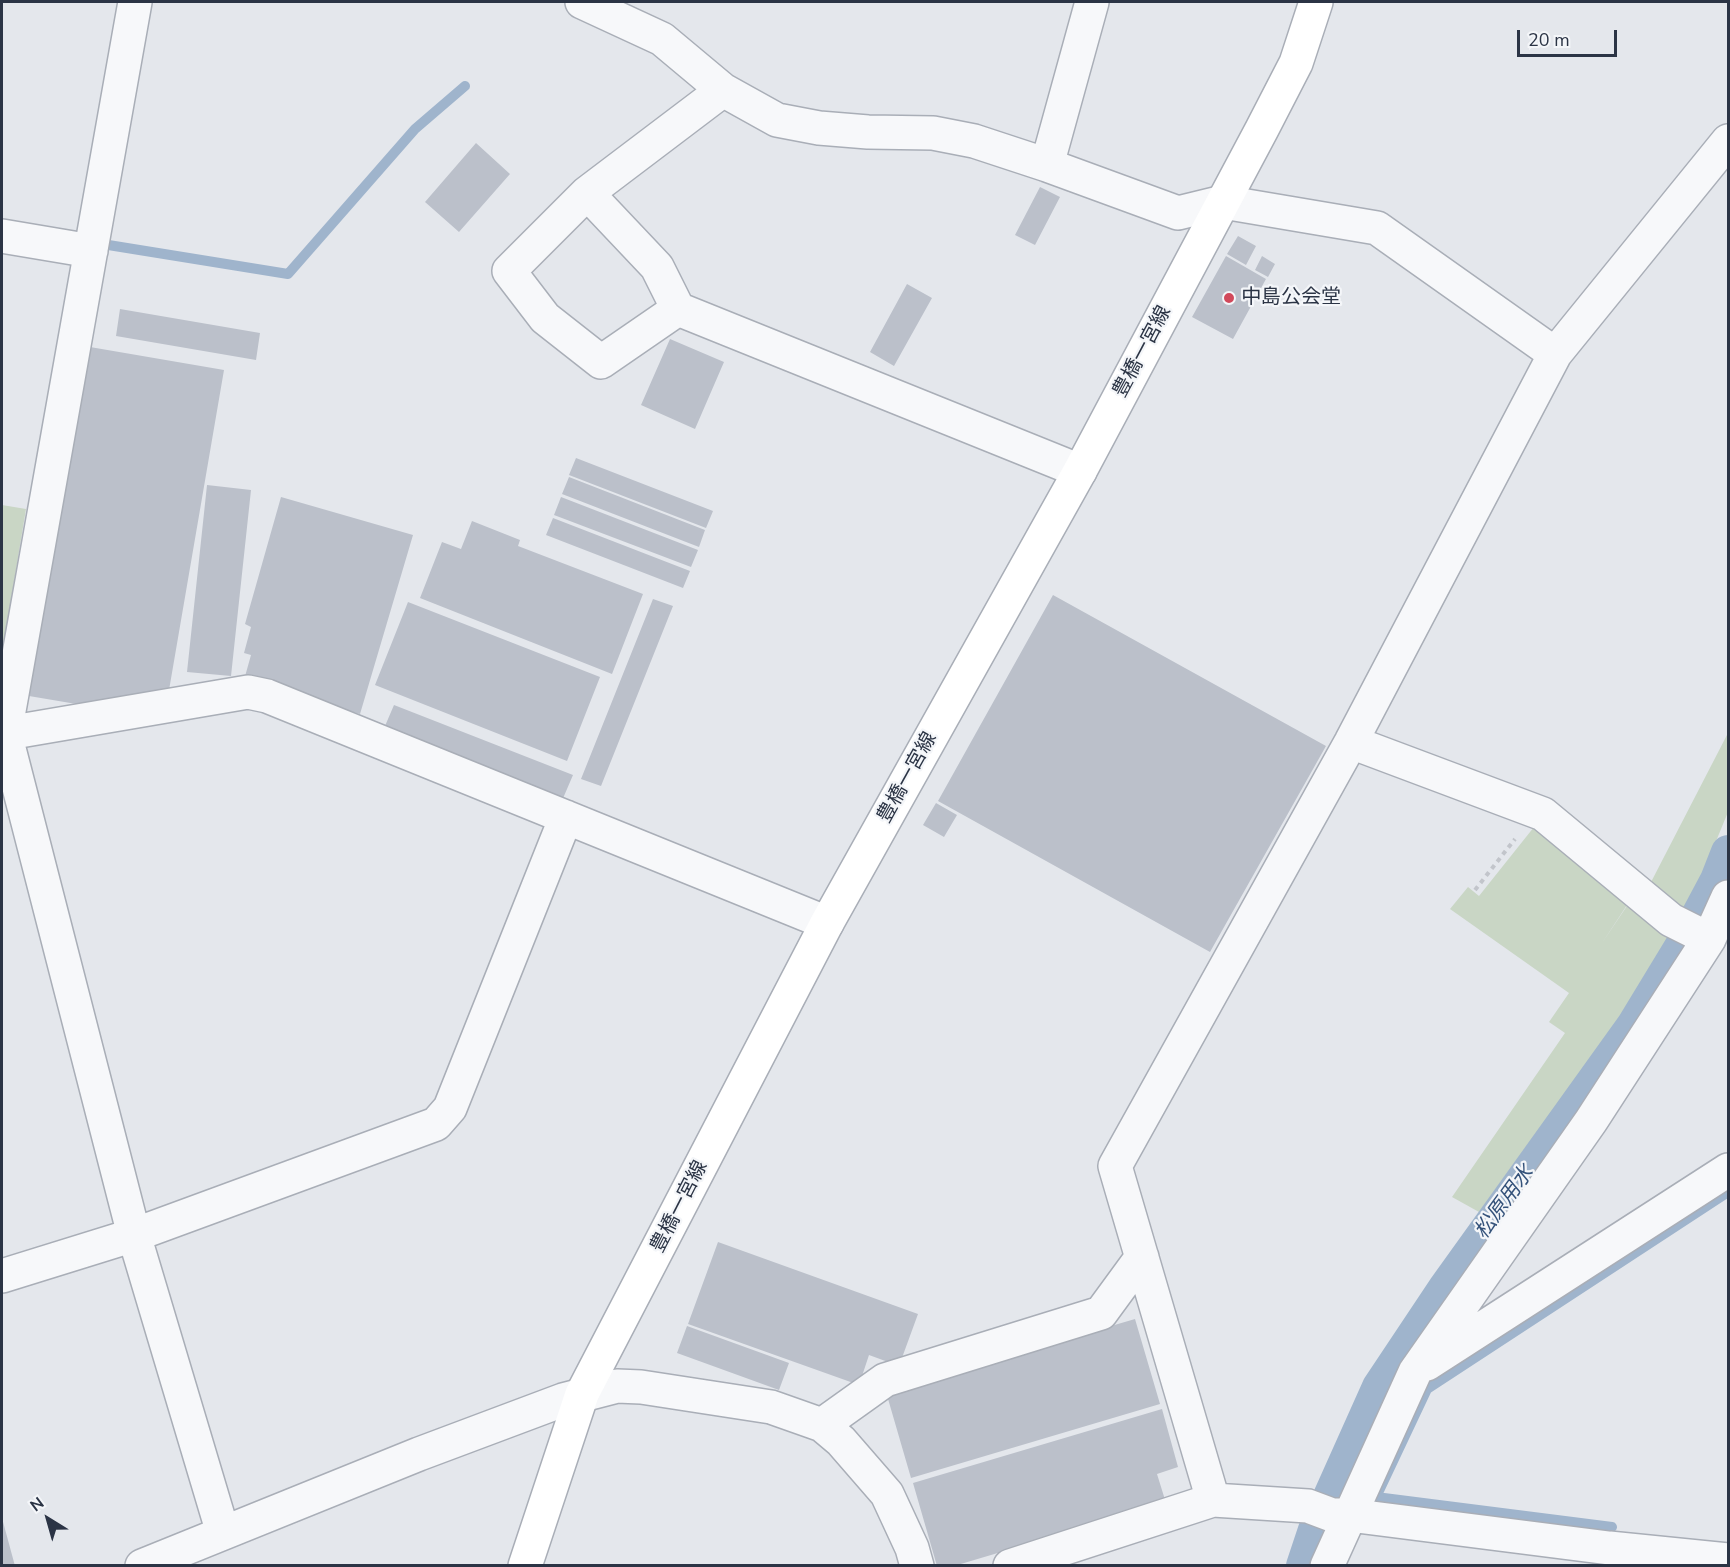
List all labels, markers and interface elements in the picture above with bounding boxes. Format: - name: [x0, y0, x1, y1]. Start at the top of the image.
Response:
- scale bar: [1520, 18, 1620, 56]
- text: 20 m: [1528, 28, 1570, 52]
- place label: 中島公会堂: [1241, 286, 1341, 310]
- marker: 中島公会堂: [1222, 291, 1236, 305]
- street label: 豊橋一宮線: [1109, 302, 1177, 402]
- street label: 豊橋一宮線: [873, 728, 943, 828]
- street label: 豊橋一宮線: [647, 1157, 713, 1257]
- water label: 松原用水: [1470, 1162, 1540, 1244]
- north arrow: [18, 1489, 78, 1549]
- text: N: [26, 1492, 49, 1517]

